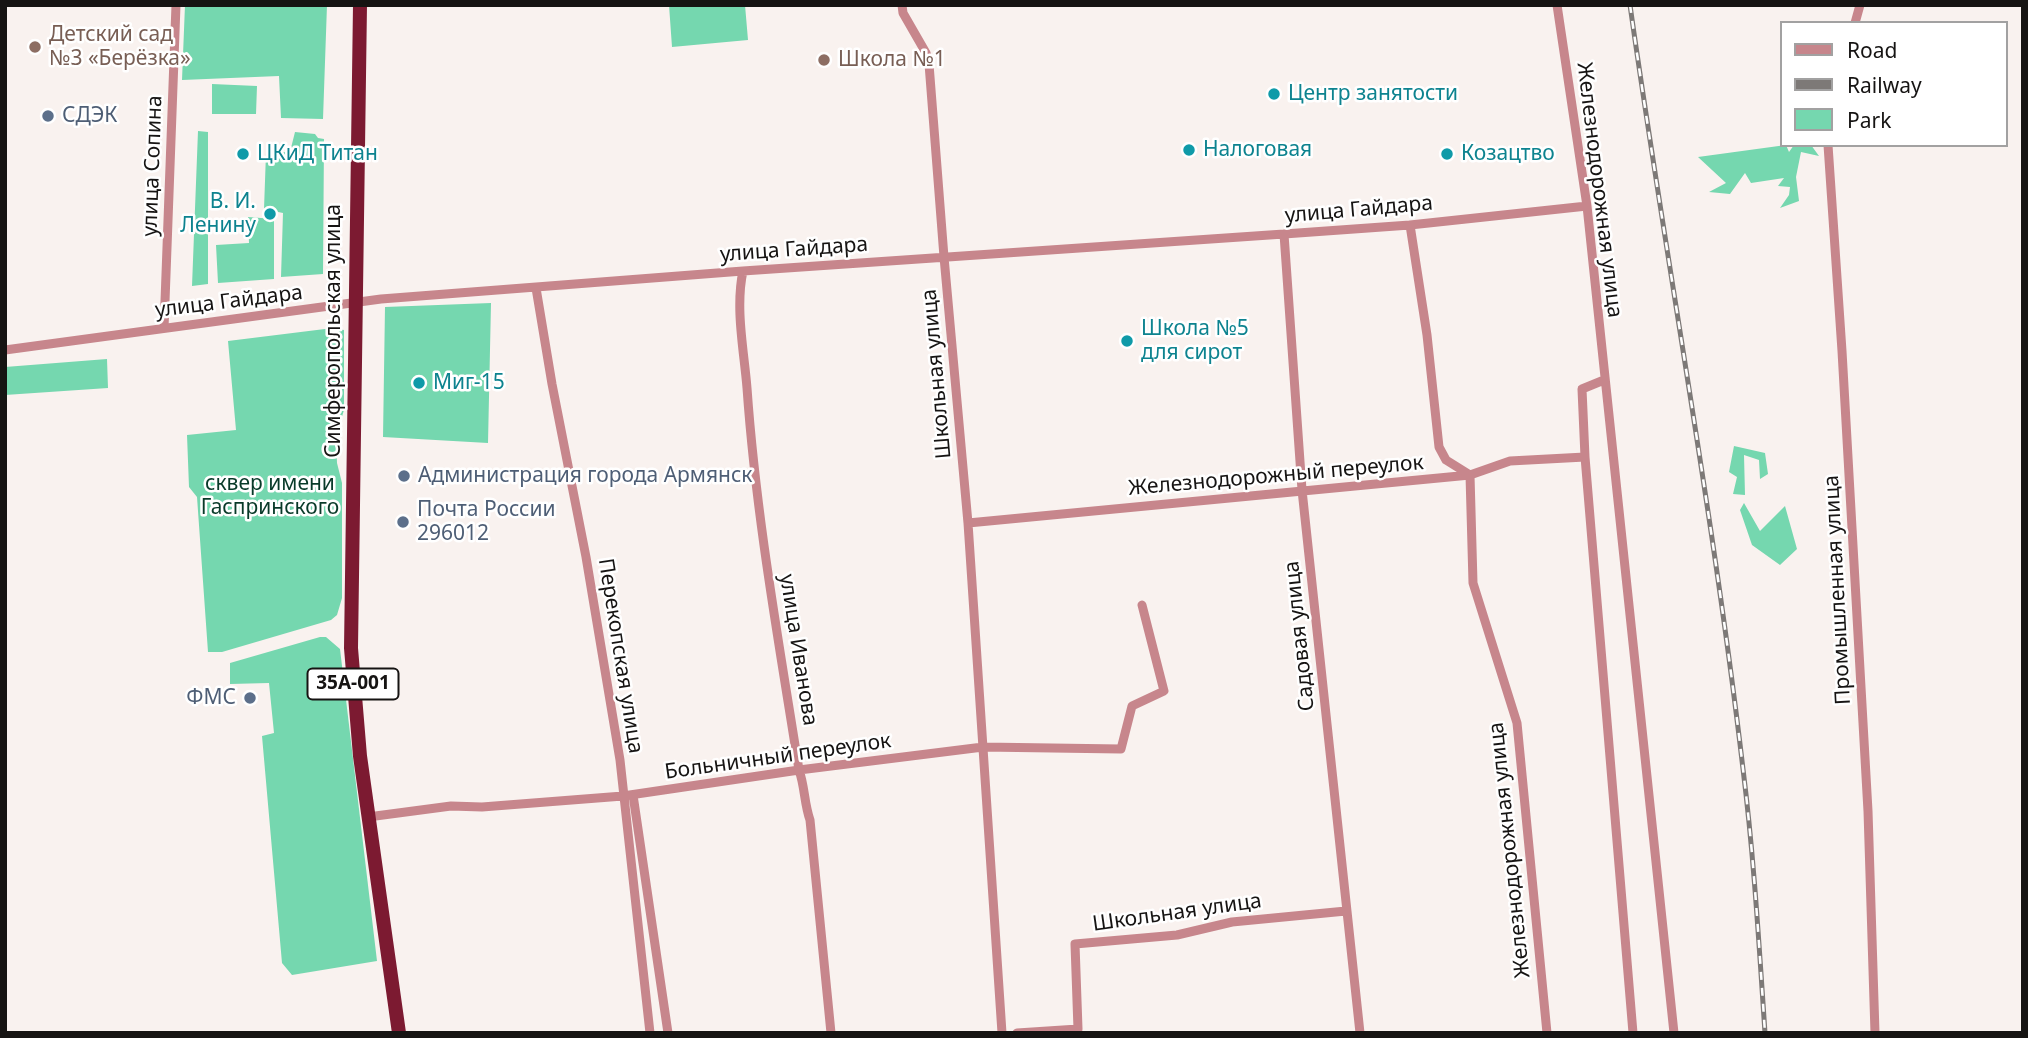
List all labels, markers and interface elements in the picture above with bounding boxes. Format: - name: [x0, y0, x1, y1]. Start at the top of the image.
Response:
- legend: [1780, 21, 2007, 147]
- place label: Детский сад №3 «Берёзка»: [49, 22, 191, 72]
- text: Road: [1847, 36, 1897, 64]
- marker: Детский сад №3 «Берёзка»: [27, 39, 43, 55]
- place label: Школа №1: [838, 47, 946, 73]
- marker: Школа №1: [816, 52, 832, 68]
- street label: Железнодорожная улица: [1571, 61, 1627, 319]
- text: Railway: [1847, 71, 1922, 99]
- place label: Центр занятости: [1288, 81, 1458, 107]
- marker: Центр занятости: [1266, 86, 1282, 102]
- street label: улица Сопина: [138, 95, 168, 237]
- place label: СДЭК: [62, 103, 117, 129]
- text: Park: [1847, 106, 1891, 134]
- marker: СДЭК: [40, 108, 56, 124]
- place label: Налоговая: [1203, 137, 1312, 163]
- place label: ЦКиД Титан: [257, 141, 378, 167]
- place label: Козацтво: [1461, 141, 1555, 167]
- marker: Налоговая: [1181, 142, 1197, 158]
- marker: ЦКиД Титан: [235, 146, 251, 162]
- marker: Козацтво: [1439, 146, 1455, 162]
- place label: В. И. Ленину: [180, 189, 256, 239]
- street label: улица Гайдара: [1284, 191, 1434, 229]
- street label: Симферопольская улица: [321, 204, 347, 458]
- marker: В. И. Ленину: [262, 206, 278, 222]
- street label: улица Гайдара: [719, 232, 869, 268]
- street label: улица Гайдара: [154, 280, 304, 324]
- street label: Школьная улица: [917, 288, 957, 460]
- place label: Школа №5 для сирот: [1141, 316, 1249, 366]
- marker: Школа №5 для сирот: [1119, 333, 1135, 349]
- place label: Миг-15: [433, 370, 505, 396]
- marker: Миг-15: [411, 375, 427, 391]
- street label: Железнодорожный переулок: [1127, 451, 1425, 501]
- place label: Администрация города Армянск: [418, 463, 752, 489]
- marker: Администрация города Армянск: [396, 468, 412, 484]
- park label: сквер имени Гаспринского: [201, 471, 339, 521]
- street label: Промышленная улица: [1819, 475, 1857, 705]
- place label: Почта России 296012: [417, 497, 555, 547]
- marker: Почта России 296012: [395, 514, 411, 530]
- street label: Перекопская улица: [592, 557, 648, 755]
- street label: Садовая улица: [1280, 560, 1320, 712]
- street label: улица Иванова: [774, 572, 822, 728]
- road number: 35А-001: [308, 668, 398, 699]
- place label: ФМС: [186, 685, 236, 711]
- marker: ФМС: [242, 690, 258, 706]
- street label: Железнодорожная улица: [1484, 721, 1536, 979]
- street label: Больничный переулок: [663, 729, 893, 785]
- street label: Школьная улица: [1091, 889, 1263, 937]

